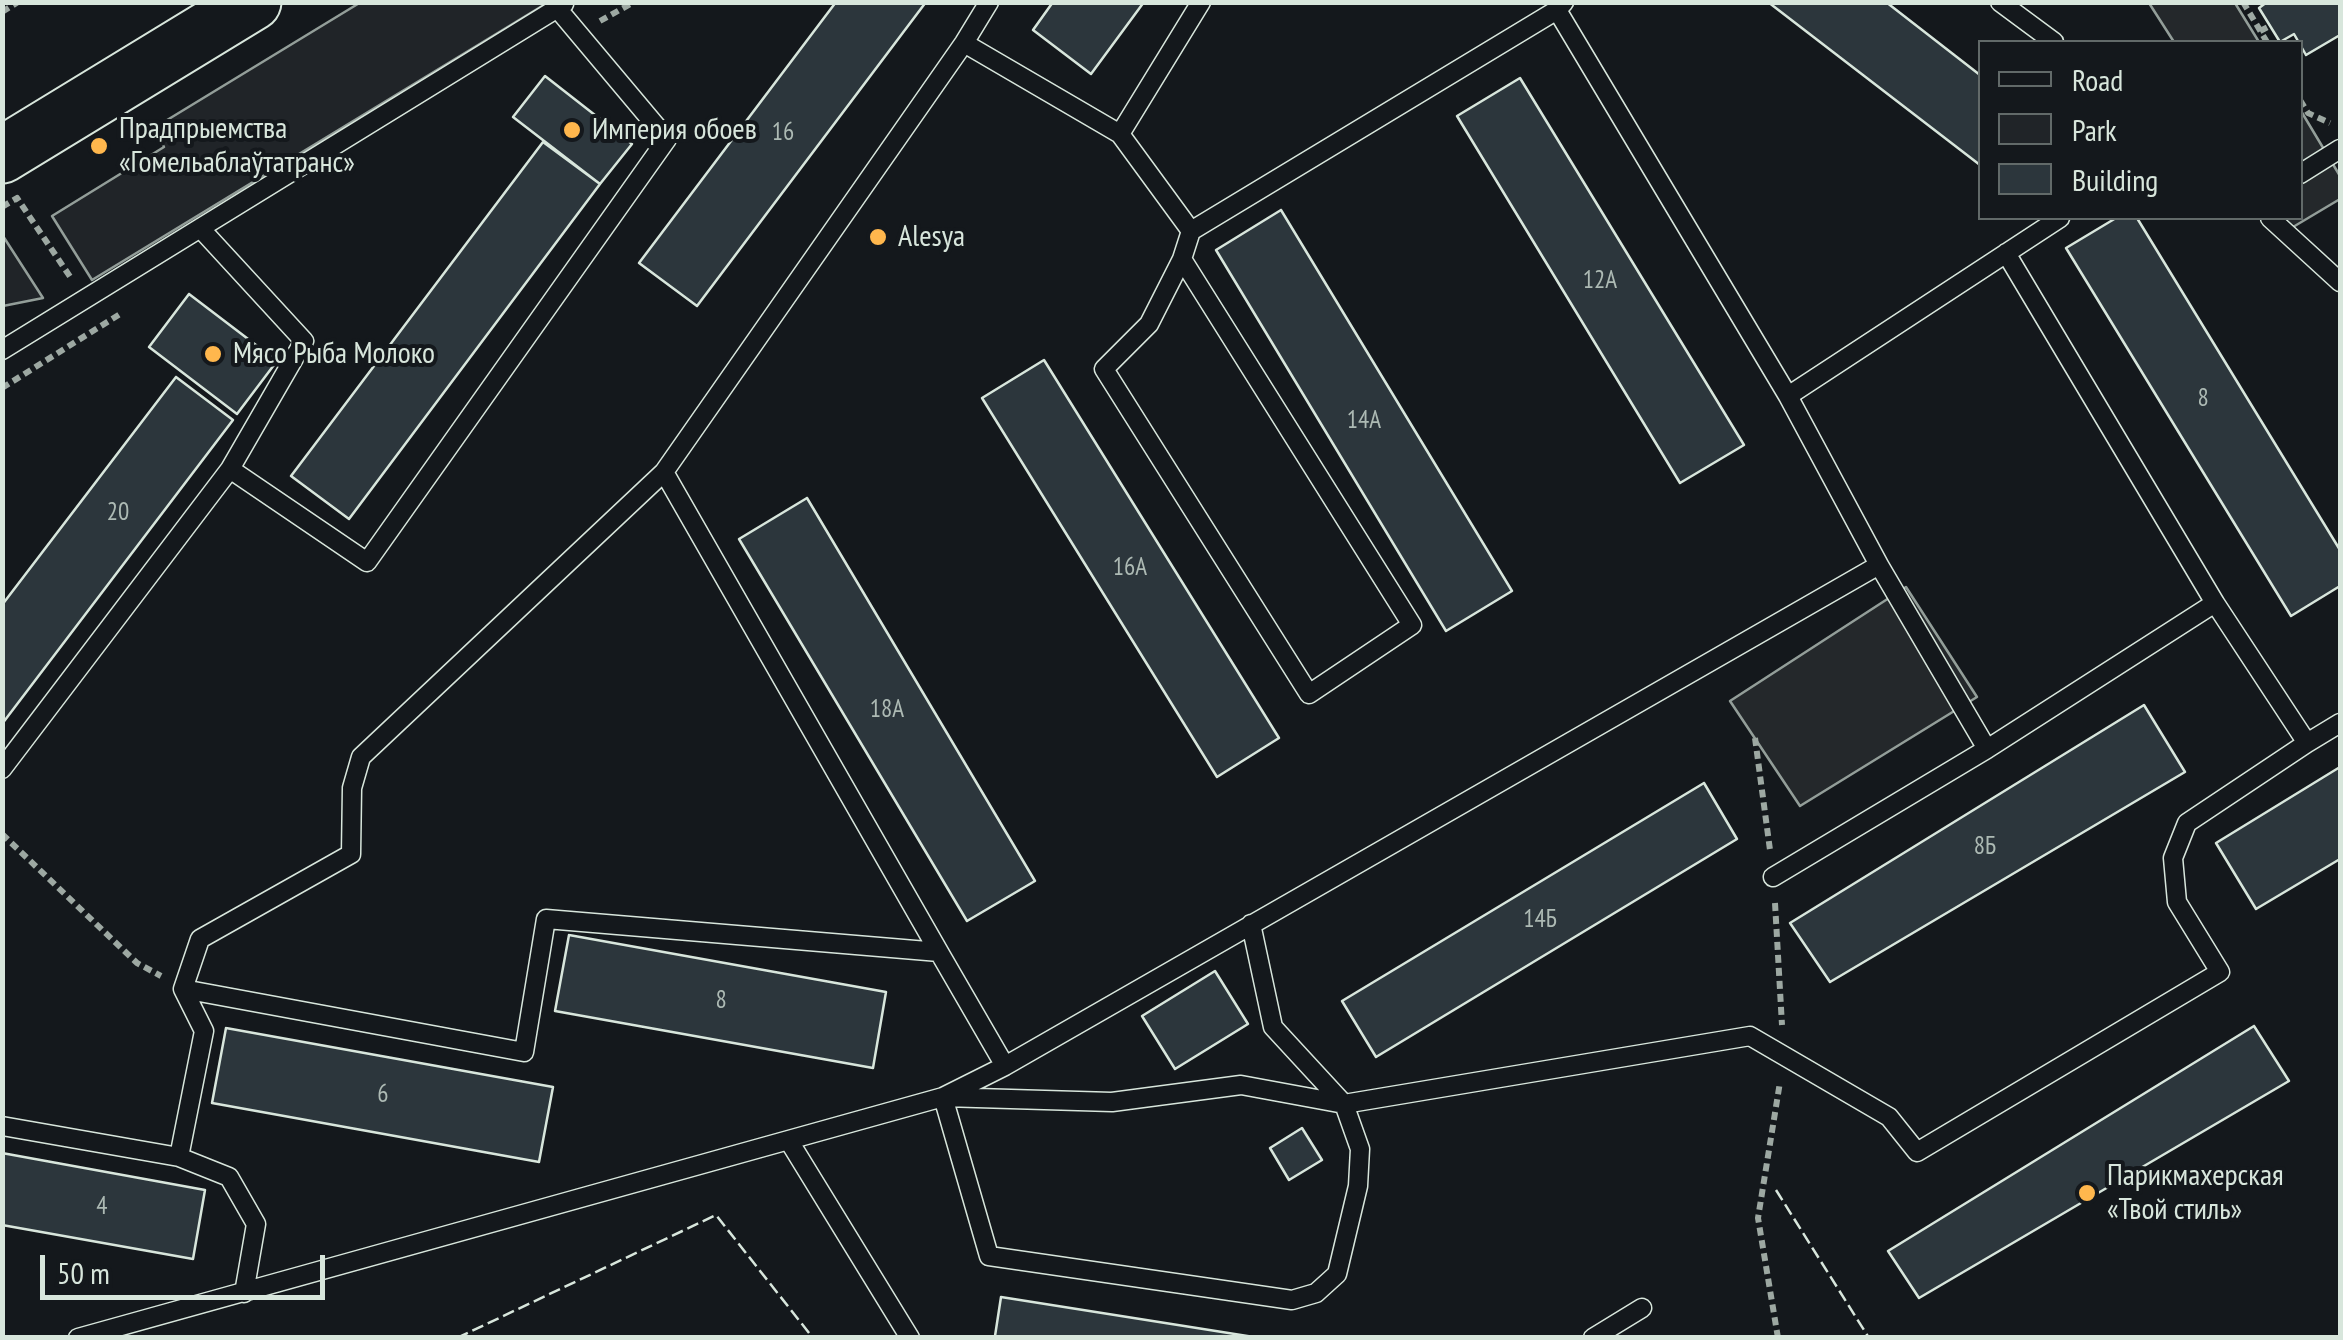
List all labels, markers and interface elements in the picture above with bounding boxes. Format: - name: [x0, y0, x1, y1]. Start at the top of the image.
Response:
- legend: [1978, 40, 2303, 220]
- text: Road: [2072, 60, 2123, 99]
- text: Park: [2072, 110, 2117, 149]
- place label: Прадпрыемства «Гомельаблаўтатранс»: [119, 111, 355, 182]
- place label: Империя обоев: [592, 112, 757, 148]
- house number: 16: [772, 118, 794, 148]
- marker: Империя обоев: [561, 119, 583, 141]
- marker: Прадпрыемства «Гомельаблаўтатранс»: [88, 135, 110, 157]
- text: Building: [2072, 160, 2158, 199]
- place label: Alesya: [898, 219, 965, 255]
- marker: Alesya: [867, 226, 889, 248]
- house number: 12А: [1583, 266, 1617, 296]
- place label: Мясо Рыба Молоко: [233, 336, 435, 372]
- marker: Мясо Рыба Молоко: [202, 343, 224, 365]
- house number: 8: [2197, 384, 2209, 414]
- house number: 14А: [1347, 406, 1381, 436]
- house number: 20: [107, 498, 129, 528]
- house number: 16А: [1113, 553, 1147, 583]
- house number: 18А: [870, 695, 904, 725]
- house number: 8Б: [1974, 832, 1996, 862]
- house number: 14Б: [1523, 905, 1557, 935]
- house number: 8: [715, 986, 727, 1016]
- house number: 6: [377, 1080, 389, 1110]
- place label: Парикмахерская «Твой стиль»: [2107, 1158, 2283, 1228]
- marker: Парикмахерская «Твой стиль»: [2076, 1182, 2098, 1204]
- house number: 4: [96, 1192, 108, 1222]
- scale bar: [45, 1235, 330, 1297]
- text: 50 m: [57, 1253, 110, 1292]

